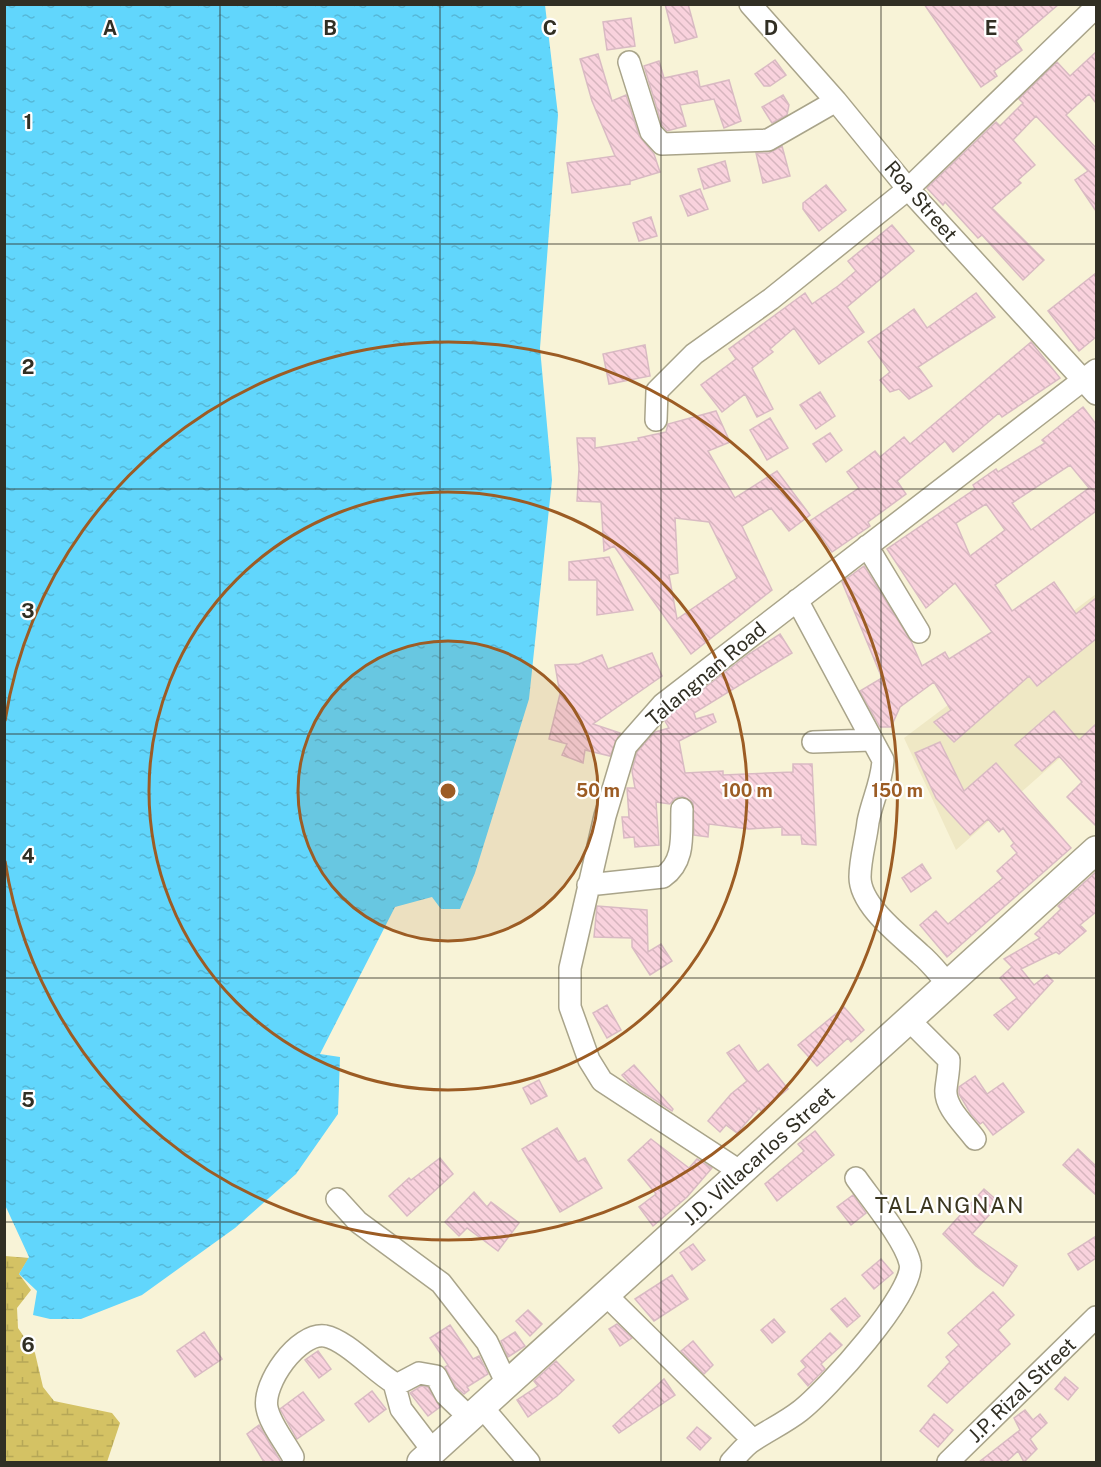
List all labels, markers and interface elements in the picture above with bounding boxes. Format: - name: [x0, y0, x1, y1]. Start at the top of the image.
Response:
- text: A: [103, 16, 117, 40]
- text: B: [323, 16, 337, 40]
- text: C: [543, 16, 557, 40]
- text: D: [764, 16, 778, 40]
- text: E: [985, 16, 997, 40]
- text: 1: [24, 110, 32, 134]
- street label: Roa Street: [880, 156, 962, 246]
- text: 2: [22, 355, 34, 379]
- text: 3: [21, 599, 35, 623]
- street label: Talangnan Road: [641, 617, 771, 731]
- text: 50 m: [576, 780, 620, 801]
- text: 100 m: [721, 780, 773, 801]
- text: 150 m: [871, 780, 923, 801]
- centre of rings: [438, 781, 458, 801]
- text: 4: [21, 844, 35, 868]
- street label: J.D. Villacarlos Street: [678, 1082, 840, 1230]
- text: 5: [21, 1088, 35, 1112]
- district label: TALANGNAN: [875, 1192, 1025, 1218]
- text: 6: [21, 1333, 35, 1357]
- street label: J.P. Rizal Street: [963, 1333, 1081, 1447]

